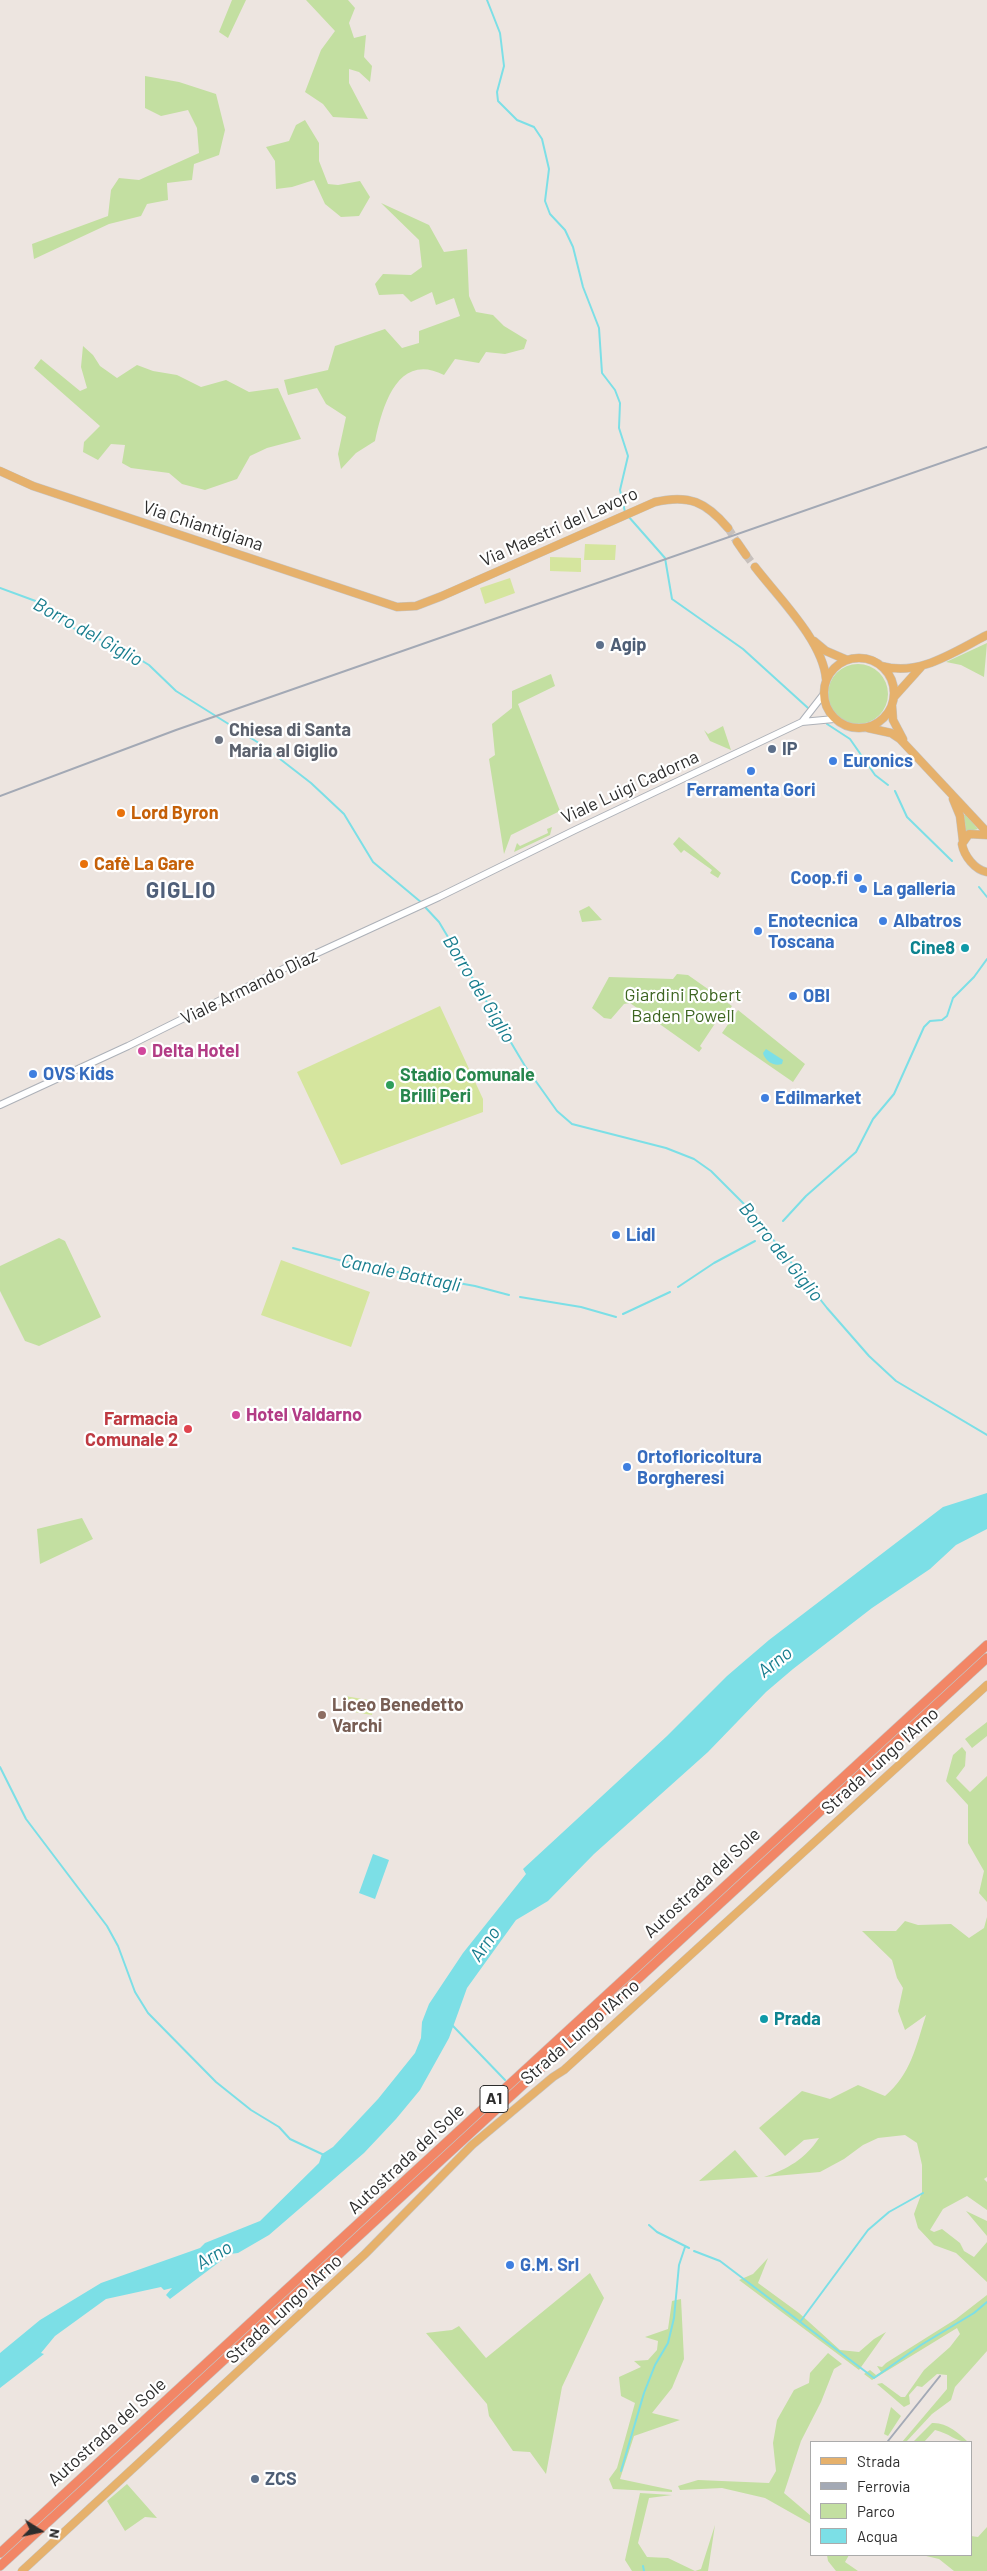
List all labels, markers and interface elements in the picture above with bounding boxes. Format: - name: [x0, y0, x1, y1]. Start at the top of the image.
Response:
- street label: Via Maestri del Lavoro: [477, 483, 641, 571]
- street label: Via Chiantigiana: [140, 496, 266, 556]
- water label: Borro del Giglio: [29, 593, 147, 671]
- place label: Agip: [610, 634, 647, 656]
- marker: Agip: [594, 639, 606, 651]
- place label: Chiesa di Santa Maria al Giglio: [229, 719, 351, 762]
- marker: Chiesa di Santa Maria al Giglio: [213, 734, 225, 746]
- place label: IP: [782, 738, 797, 760]
- marker: IP: [766, 743, 778, 755]
- street label: Viale Luigi Cadorna: [558, 746, 702, 828]
- place label: Euronics: [843, 750, 913, 772]
- marker: Euronics: [827, 755, 839, 767]
- marker: Ferramenta Gori: [745, 765, 757, 777]
- place label: Ferramenta Gori: [686, 779, 816, 801]
- place label: Lord Byron: [131, 802, 218, 824]
- marker: Lord Byron: [115, 807, 127, 819]
- place label: Cafè La Gare: [94, 853, 194, 875]
- marker: Cafè La Gare: [78, 858, 90, 870]
- place label: Coop.fi: [791, 867, 848, 889]
- marker: Coop.fi: [852, 872, 864, 884]
- district label: GIGLIO: [145, 878, 217, 904]
- place label: La galleria: [873, 878, 956, 900]
- marker: La galleria: [857, 883, 869, 895]
- place label: Enotecnica Toscana: [768, 910, 858, 952]
- place label: Albatros: [893, 910, 962, 932]
- marker: Albatros: [877, 915, 889, 927]
- marker: Enotecnica Toscana: [752, 925, 764, 937]
- water label: Borro del Giglio: [438, 931, 520, 1047]
- place label: Cine8: [910, 937, 955, 959]
- marker: Cine8: [959, 942, 971, 954]
- street label: Viale Armando Diaz: [177, 945, 321, 1029]
- park label: Giardini Robert Baden Powell: [624, 984, 742, 1026]
- place label: OBI: [803, 985, 830, 1007]
- marker: OBI: [787, 990, 799, 1002]
- place label: Delta Hotel: [152, 1040, 239, 1062]
- marker: Delta Hotel: [136, 1045, 148, 1057]
- place label: OVS Kids: [43, 1063, 114, 1085]
- place label: Stadio Comunale Brilli Peri: [400, 1064, 535, 1106]
- marker: OVS Kids: [27, 1068, 39, 1080]
- marker: Stadio Comunale Brilli Peri: [384, 1079, 396, 1091]
- place label: Edilmarket: [775, 1087, 861, 1109]
- marker: Edilmarket: [759, 1092, 771, 1104]
- water label: Borro del Giglio: [734, 1198, 828, 1306]
- place label: Lidl: [626, 1224, 655, 1246]
- marker: Lidl: [610, 1229, 622, 1241]
- water label: Canale Battagli: [339, 1249, 463, 1297]
- place label: Hotel Valdarno: [246, 1404, 362, 1426]
- place label: Farmacia Comunale 2: [85, 1408, 178, 1450]
- marker: Hotel Valdarno: [230, 1409, 242, 1421]
- marker: Farmacia Comunale 2: [182, 1423, 194, 1435]
- place label: Ortofloricoltura Borgheresi: [637, 1446, 762, 1488]
- marker: Ortofloricoltura Borgheresi: [621, 1461, 633, 1473]
- water label: Arno: [753, 1641, 797, 1683]
- place label: Liceo Benedetto Varchi: [332, 1694, 464, 1736]
- street label: Strada Lungo l'Arno: [817, 1703, 943, 1819]
- marker: Liceo Benedetto Varchi: [316, 1709, 328, 1721]
- street label: Autostrada del Sole: [639, 1823, 765, 1943]
- water label: Arno: [465, 1922, 505, 1966]
- street label: Strada Lungo l'Arno: [516, 1975, 644, 2089]
- place label: Prada: [774, 2008, 821, 2030]
- marker: Prada: [758, 2013, 770, 2025]
- road number: A1: [480, 2086, 508, 2112]
- street label: Autostrada del Sole: [343, 2099, 469, 2219]
- water label: Arno: [192, 2236, 236, 2274]
- street label: Strada Lungo l'Arno: [222, 2250, 346, 2368]
- place label: G.M. Srl: [520, 2254, 579, 2276]
- marker: G.M. Srl: [504, 2259, 516, 2271]
- street label: Autostrada del Sole: [44, 2373, 170, 2491]
- legend: [810, 2441, 972, 2556]
- text: Strada: [857, 2452, 900, 2470]
- place label: ZCS: [265, 2468, 297, 2490]
- marker: ZCS: [249, 2473, 261, 2485]
- text: Ferrovia: [857, 2477, 910, 2495]
- text: Parco: [857, 2502, 895, 2520]
- north arrow: [15, 2506, 65, 2556]
- text: Acqua: [857, 2527, 898, 2545]
- text: N: [46, 2528, 64, 2540]

